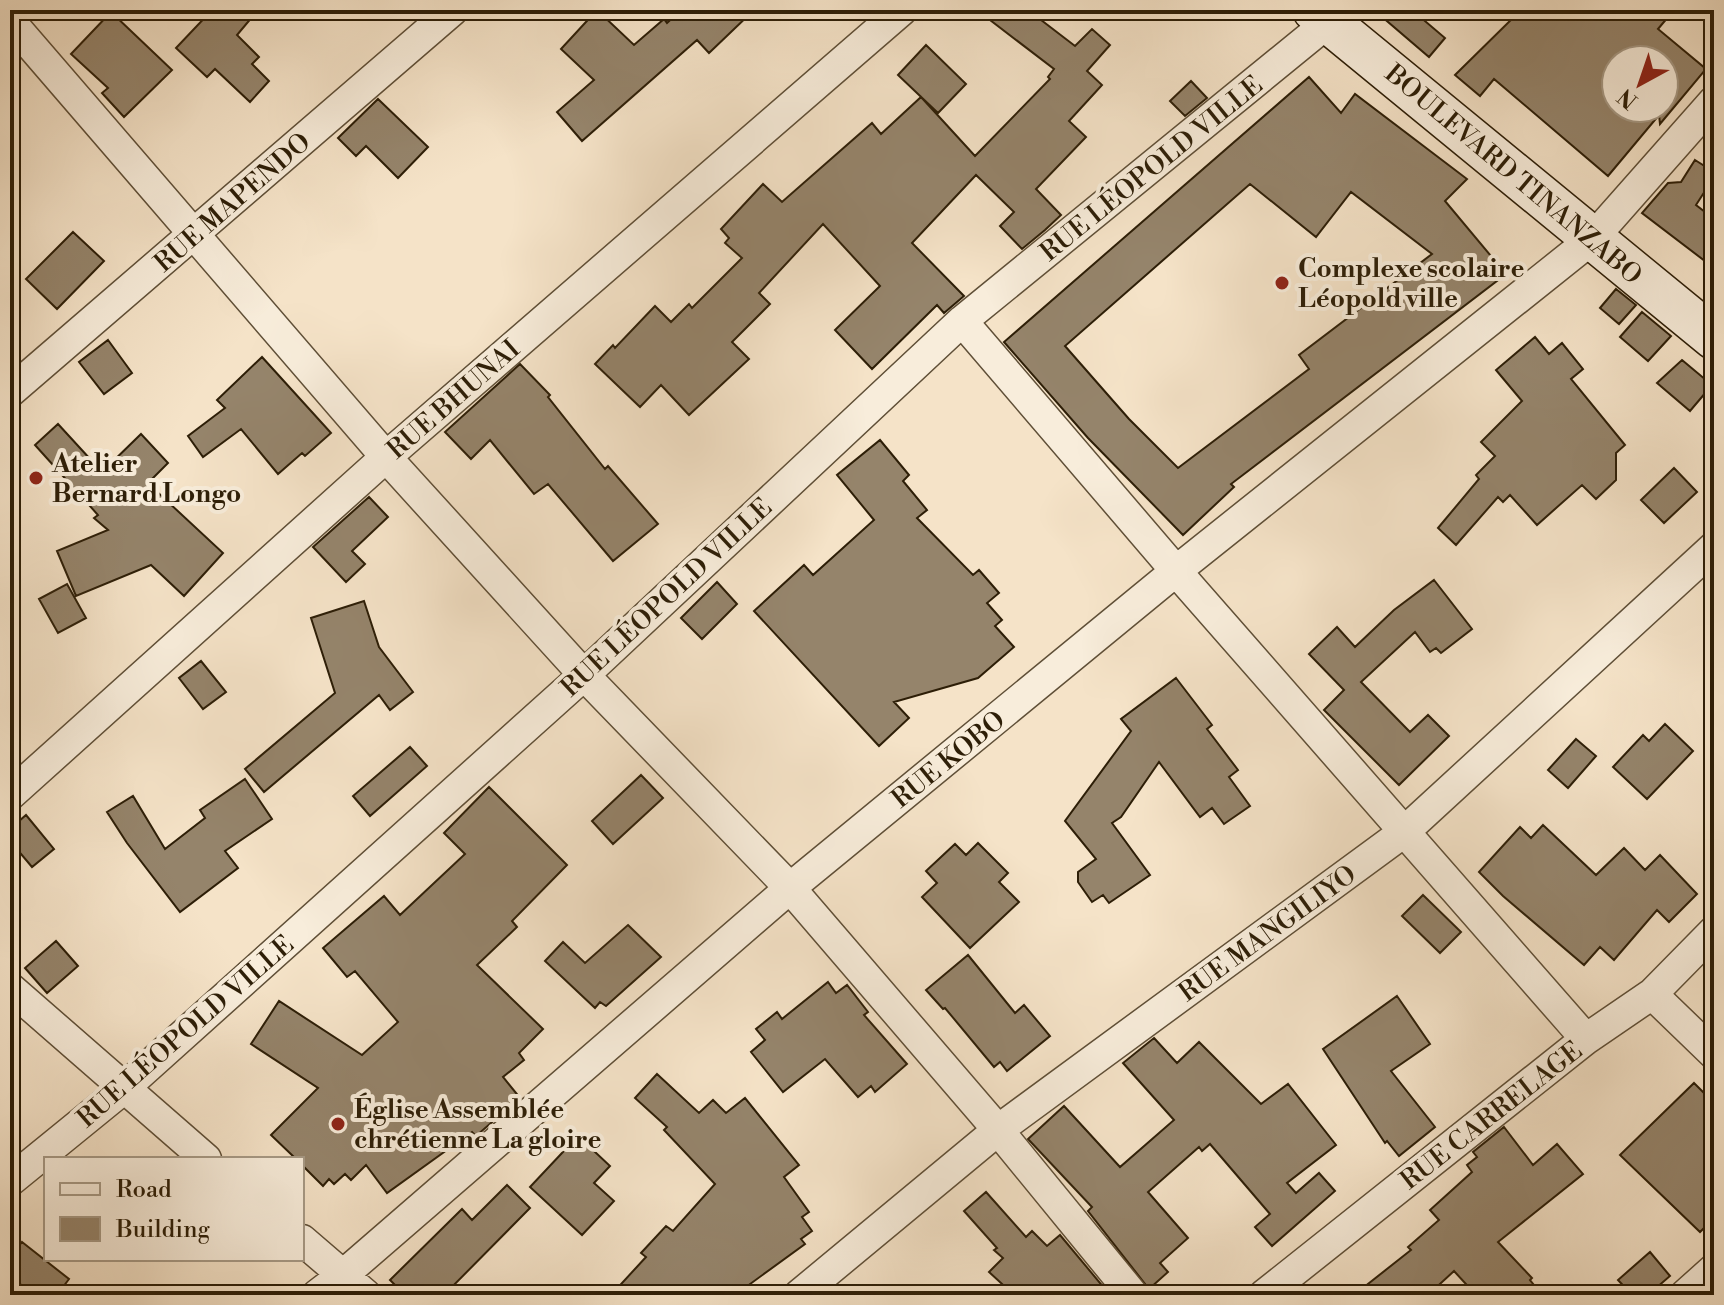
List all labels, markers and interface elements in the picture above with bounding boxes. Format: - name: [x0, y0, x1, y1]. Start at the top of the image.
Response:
- north arrow: [1600, 44, 1680, 124]
- street label: BOULEVARD TINANZABO: [1379, 57, 1649, 291]
- street label: RUE LÉOPOLD VILLE: [1033, 68, 1269, 268]
- street label: RUE MAPENDO: [148, 126, 317, 279]
- place label: Complexe scolaire Léopold ville: [1298, 253, 1525, 315]
- marker: Complexe scolaire Léopold ville: [1273, 274, 1291, 292]
- street label: RUE BHUNAI: [381, 333, 527, 466]
- place label: Atelier Bernard Longo: [51, 448, 241, 510]
- marker: Atelier Bernard Longo: [27, 469, 45, 487]
- street label: RUE LÉOPOLD VILLE: [553, 490, 779, 704]
- street label: RUE KOBO: [885, 704, 1012, 815]
- street label: RUE MANGILIYO: [1173, 859, 1363, 1009]
- street label: RUE LÉOPOLD VILLE: [69, 927, 301, 1135]
- street label: RUE CARRELAGE: [1394, 1035, 1589, 1197]
- place label: Église Assemblée chrétienne La gloire: [354, 1092, 602, 1156]
- marker: Église Assemblée chrétienne La gloire: [329, 1115, 347, 1133]
- legend: [44, 1157, 304, 1261]
- text: Road: [116, 1175, 172, 1205]
- text: Building: [115, 1215, 210, 1245]

